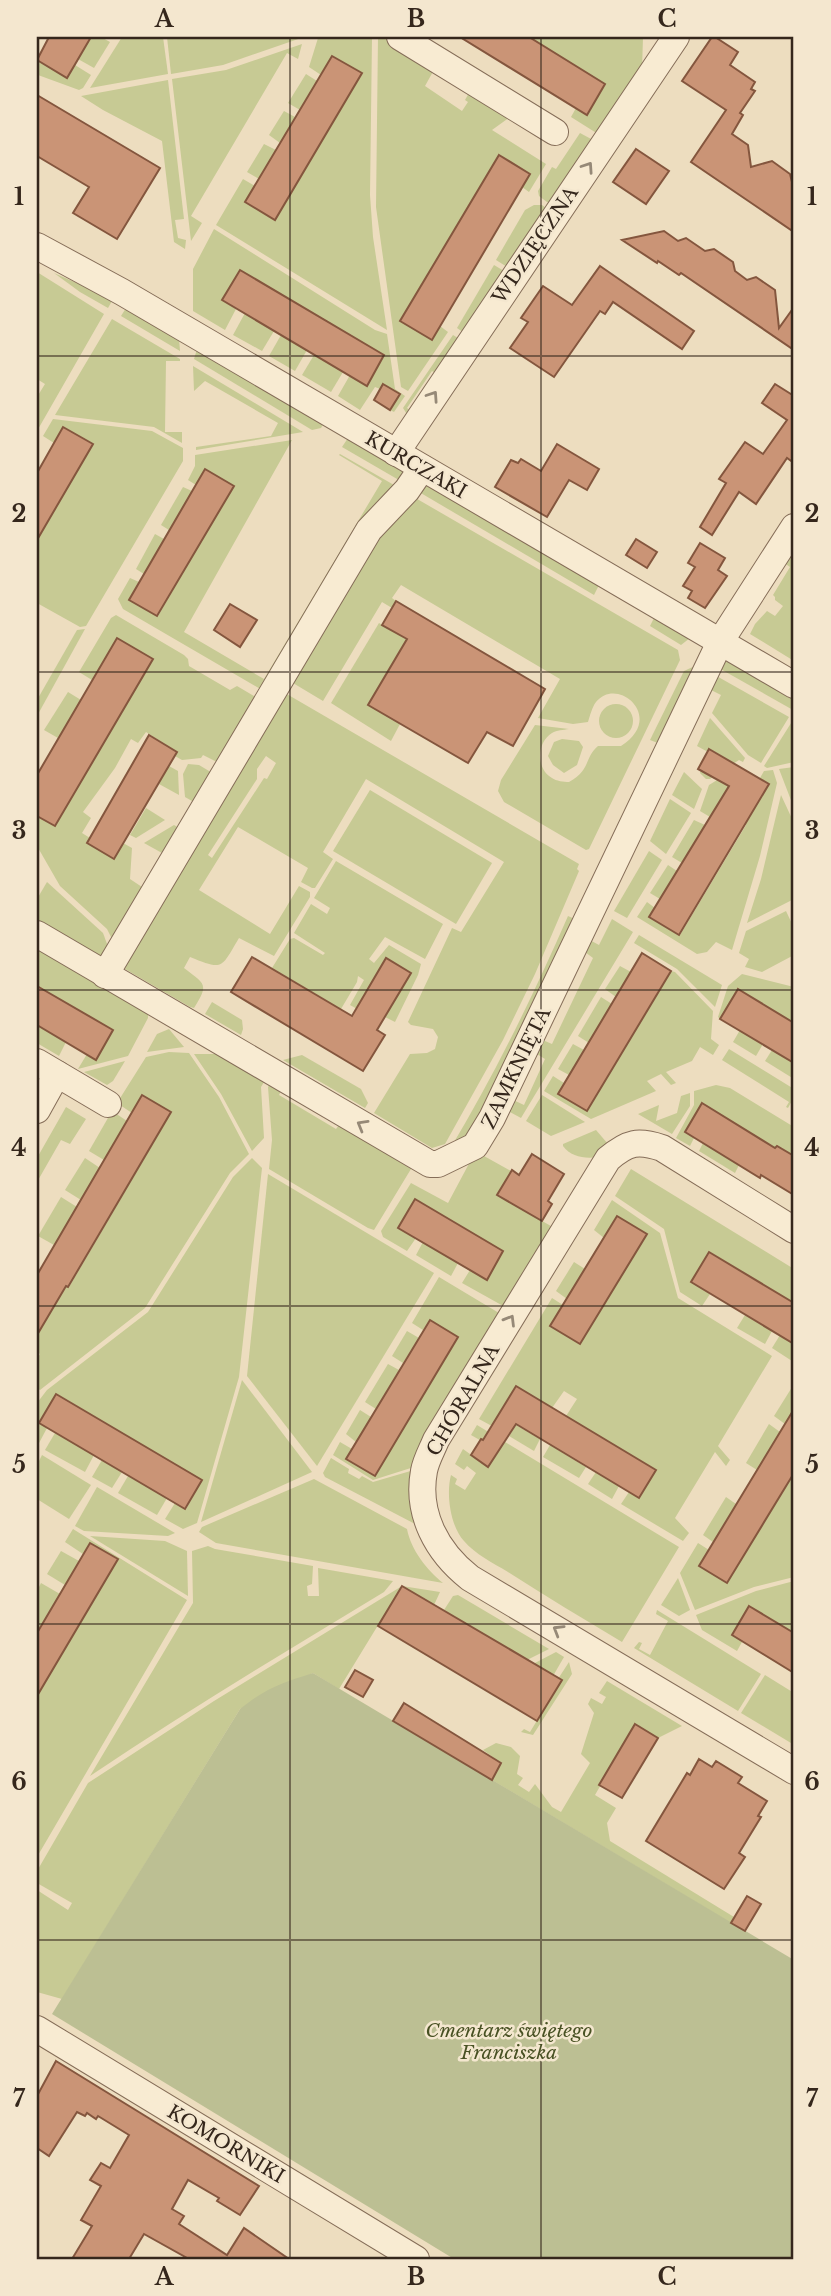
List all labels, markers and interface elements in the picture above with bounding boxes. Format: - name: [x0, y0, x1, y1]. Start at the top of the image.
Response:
- text: A: [154, 5, 175, 33]
- text: B: [407, 5, 425, 33]
- text: C: [658, 5, 676, 33]
- one-way arrow: [580, 162, 592, 175]
- street label: WDZIĘCZNA: [487, 182, 583, 309]
- text: 1: [14, 183, 24, 211]
- text: 1: [807, 183, 817, 211]
- one-way arrow: [424, 391, 437, 404]
- street label: KURCZAKI: [361, 427, 471, 503]
- text: 2: [12, 500, 26, 528]
- text: 2: [805, 500, 819, 528]
- text: 3: [12, 817, 26, 845]
- text: 3: [805, 817, 819, 845]
- street label: ZAMKNIĘTA: [477, 1003, 555, 1132]
- one-way arrow: [356, 1120, 369, 1133]
- text: 4: [11, 1134, 27, 1162]
- text: 4: [804, 1134, 820, 1162]
- one-way arrow: [501, 1314, 514, 1327]
- street label: CHÓRALNA: [422, 1340, 504, 1460]
- text: 5: [12, 1451, 26, 1479]
- text: 5: [805, 1451, 819, 1479]
- one-way arrow: [552, 1625, 565, 1638]
- text: 6: [11, 1768, 27, 1796]
- text: 6: [804, 1768, 820, 1796]
- park label: Cmentarz świętego Franciszka: [426, 2019, 592, 2064]
- text: 7: [13, 2085, 26, 2113]
- text: 7: [806, 2085, 819, 2113]
- street label: KOMORNIKI: [163, 2100, 289, 2188]
- text: A: [154, 2263, 175, 2291]
- text: B: [407, 2263, 425, 2291]
- text: C: [658, 2263, 676, 2291]

